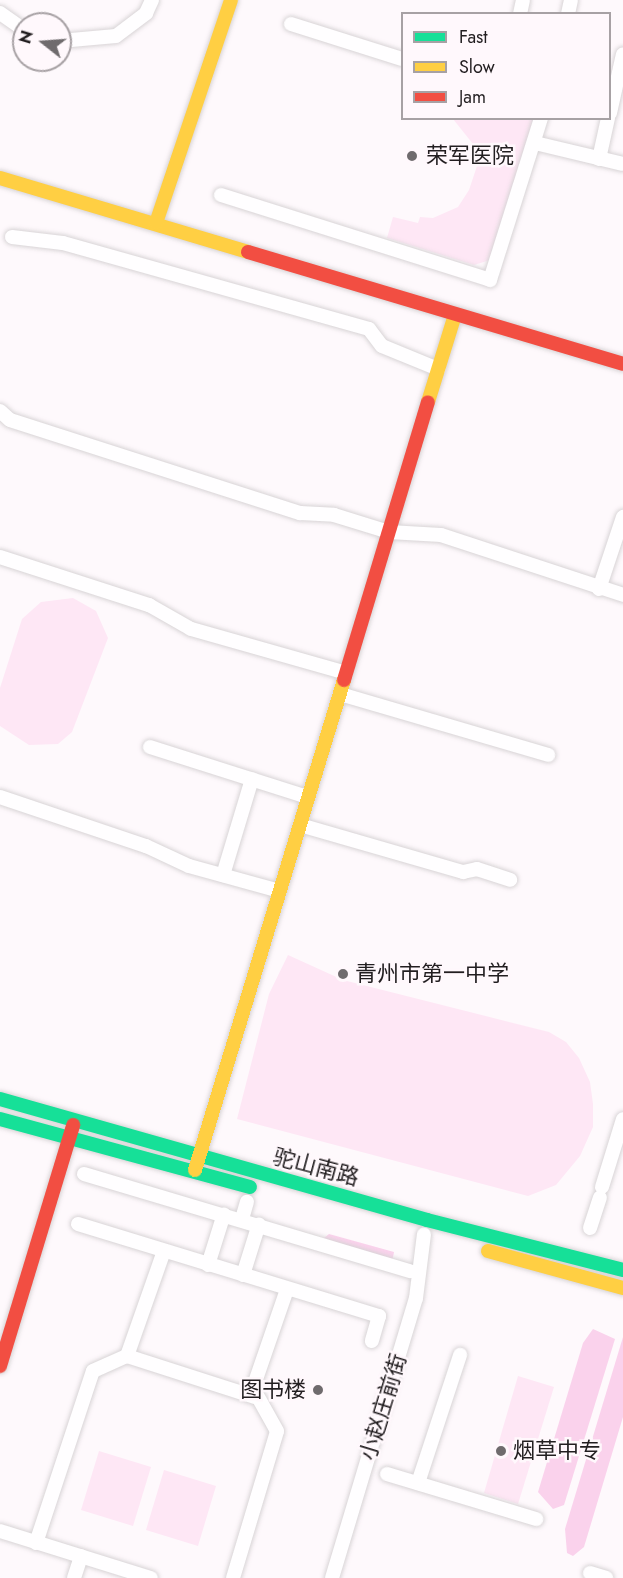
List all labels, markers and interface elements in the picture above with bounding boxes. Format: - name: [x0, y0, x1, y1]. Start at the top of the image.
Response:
- north arrow: [12, 12, 72, 72]
- legend: [401, 12, 611, 120]
- text: Fast: [459, 24, 488, 50]
- text: N: [13, 28, 39, 47]
- text: Slow: [459, 54, 495, 80]
- text: Jam: [459, 84, 486, 110]
- place label: 荣军医院: [426, 143, 514, 169]
- marker: 荣军医院: [403, 147, 421, 165]
- place label: 青州市第一中学: [355, 961, 509, 987]
- marker: 青州市第一中学: [336, 967, 350, 981]
- street label: 驼山南路: [270, 1143, 362, 1191]
- street label: 小赵庄前街: [354, 1351, 412, 1463]
- place label: 图书楼: [240, 1377, 306, 1403]
- marker: 图书楼: [311, 1383, 325, 1397]
- place label: 烟草中专: [513, 1438, 601, 1464]
- marker: 烟草中专: [494, 1444, 508, 1458]

